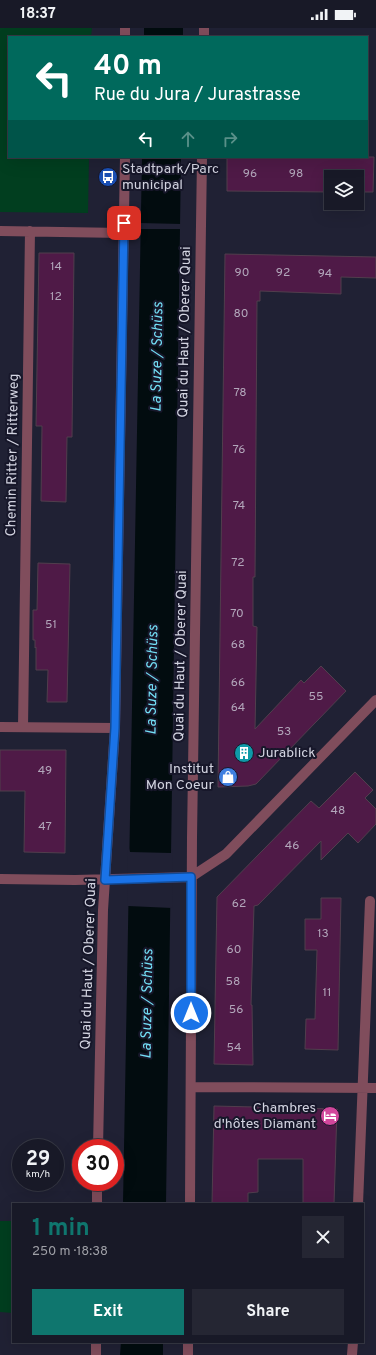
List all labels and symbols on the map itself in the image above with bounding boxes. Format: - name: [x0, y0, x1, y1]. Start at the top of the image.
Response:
- place label: Stadtpark/Parc municipal: [122, 161, 219, 194]
- bus stop icon: Stadtpark/Parc municipal: [97, 166, 119, 188]
- house number: 96: [243, 166, 257, 182]
- house number: 98: [289, 166, 303, 182]
- pin: [107, 206, 141, 240]
- street label: Quai du Haut / Oberer Quai: [175, 246, 195, 418]
- house number: 14: [50, 259, 62, 275]
- house number: 90: [235, 265, 249, 281]
- house number: 92: [276, 265, 290, 281]
- house number: 94: [318, 266, 332, 282]
- house number: 12: [50, 289, 62, 305]
- water label: La Suze / Schüss: [148, 302, 168, 412]
- house number: 80: [234, 306, 248, 322]
- street label: Chemin Ritter / Ritterweg: [3, 373, 23, 537]
- house number: 78: [233, 385, 247, 401]
- house number: 76: [233, 442, 245, 458]
- house number: 74: [233, 498, 245, 514]
- house number: 72: [231, 555, 245, 571]
- street label: Quai du Haut / Oberer Quai: [171, 570, 191, 742]
- house number: 70: [230, 606, 244, 622]
- house number: 51: [45, 617, 57, 633]
- water label: La Suze / Schüss: [143, 625, 163, 735]
- house number: 68: [231, 637, 245, 653]
- house number: 66: [231, 675, 245, 691]
- house number: 55: [309, 689, 323, 705]
- house number: 64: [231, 700, 245, 716]
- house number: 53: [277, 724, 291, 740]
- building icon: Jurablick: [233, 742, 255, 764]
- place label: Jurablick: [258, 745, 316, 762]
- place label: Institut Mon Coeur: [146, 761, 215, 794]
- house number: 49: [38, 763, 52, 779]
- shop icon: Institut Mon Coeur: [217, 766, 239, 788]
- house number: 48: [331, 803, 345, 819]
- house number: 47: [38, 819, 52, 835]
- house number: 46: [285, 838, 299, 854]
- street label: Quai du Haut / Oberer Quai: [78, 878, 100, 1050]
- house number: 62: [232, 896, 246, 912]
- house number: 13: [317, 926, 329, 942]
- house number: 60: [227, 942, 241, 958]
- water label: La Suze / Schüss: [138, 949, 158, 1059]
- house number: 58: [226, 974, 240, 990]
- house number: 11: [323, 985, 331, 1001]
- position arrow: [170, 992, 212, 1034]
- house number: 56: [229, 1002, 243, 1018]
- house number: 54: [226, 1040, 242, 1056]
- place label: Chambres d'hôtes Diamant: [214, 1100, 316, 1133]
- hotel icon: Chambres d'hôtes Diamant: [319, 1105, 341, 1127]
- speed limit sign: 30: [72, 1139, 124, 1191]

